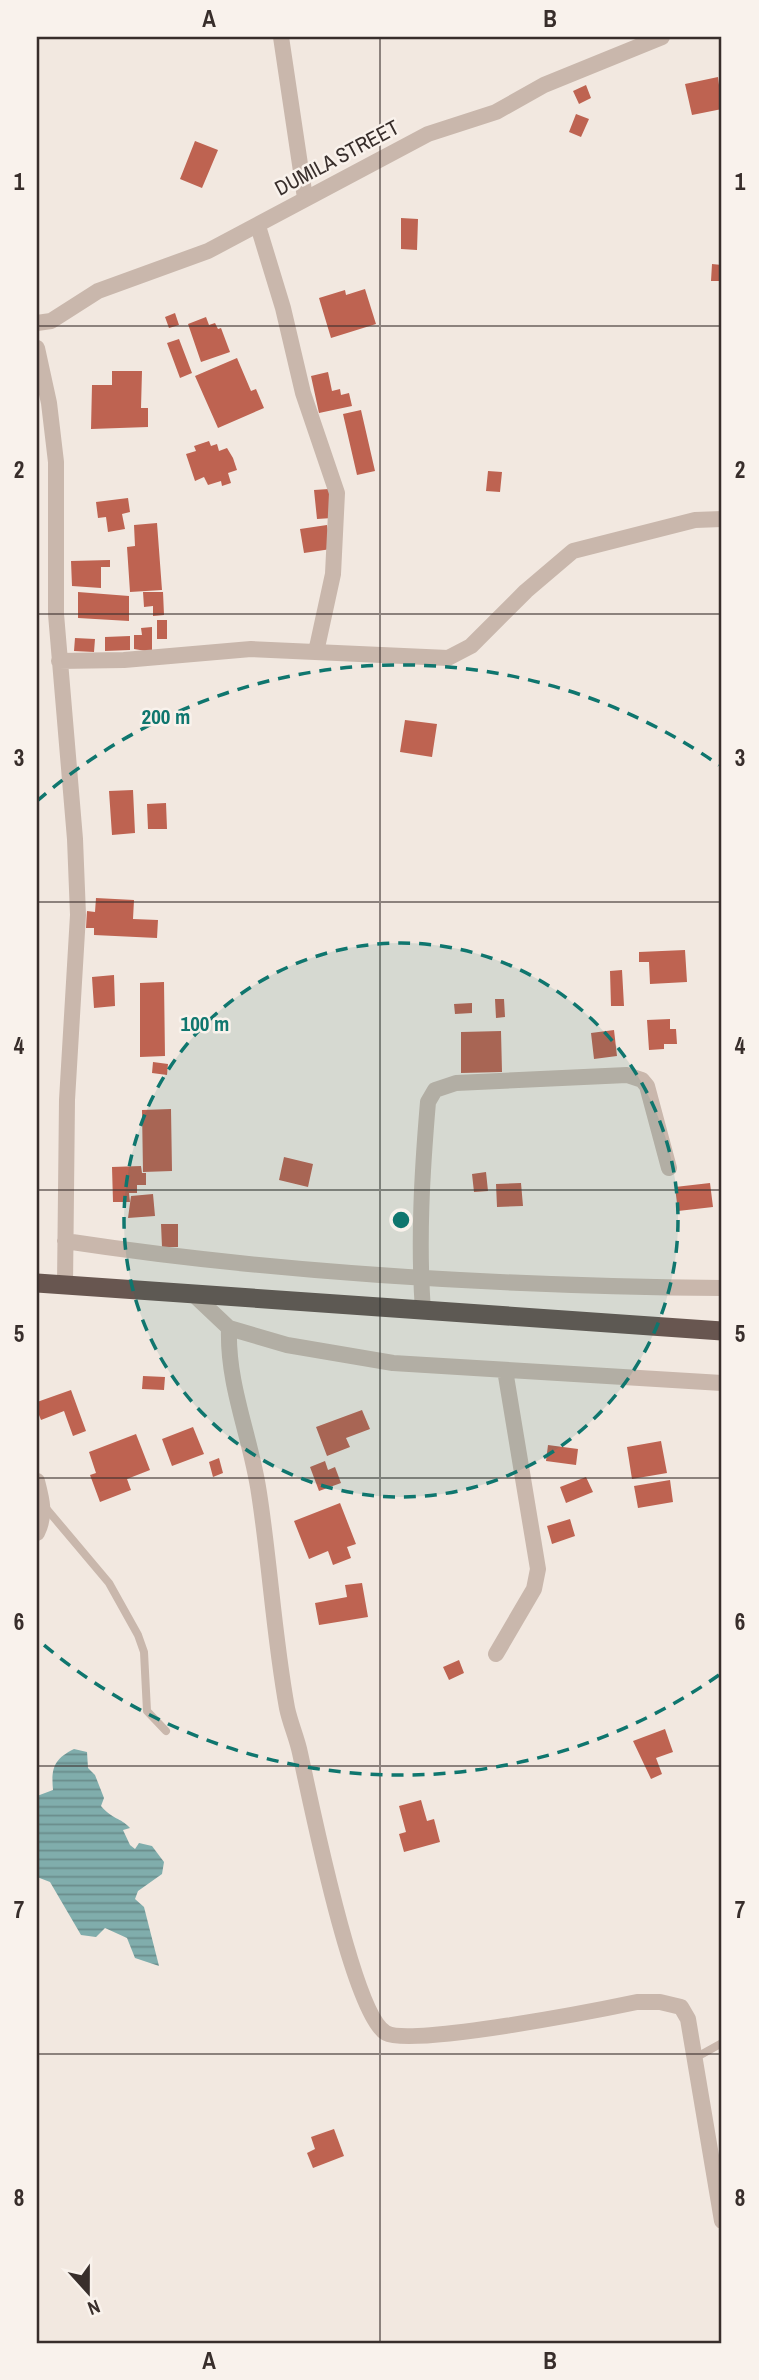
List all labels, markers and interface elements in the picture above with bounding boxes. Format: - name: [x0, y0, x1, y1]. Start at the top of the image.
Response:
- text: A: [202, 3, 216, 34]
- text: B: [543, 3, 557, 34]
- street label: DUMILA STREET: [270, 112, 404, 202]
- text: 1: [14, 166, 25, 197]
- text: 1: [735, 166, 746, 197]
- text: 2: [14, 454, 24, 485]
- text: 2: [735, 454, 745, 485]
- text: 200 m: [142, 702, 190, 731]
- text: 3: [14, 742, 24, 773]
- text: 3: [735, 742, 745, 773]
- text: 100 m: [181, 1009, 229, 1038]
- text: 4: [14, 1030, 25, 1061]
- text: 4: [735, 1030, 746, 1061]
- centre of rings: [389, 1208, 413, 1232]
- text: 5: [14, 1318, 24, 1349]
- text: 5: [735, 1318, 745, 1349]
- text: 6: [14, 1606, 24, 1637]
- text: 6: [735, 1606, 745, 1637]
- text: 7: [14, 1894, 24, 1925]
- text: 7: [735, 1894, 745, 1925]
- text: 8: [14, 2182, 24, 2213]
- text: 8: [735, 2182, 745, 2213]
- north arrow: [52, 2258, 122, 2328]
- text: N: [84, 2294, 104, 2322]
- text: A: [202, 2345, 216, 2376]
- text: B: [543, 2345, 557, 2376]

